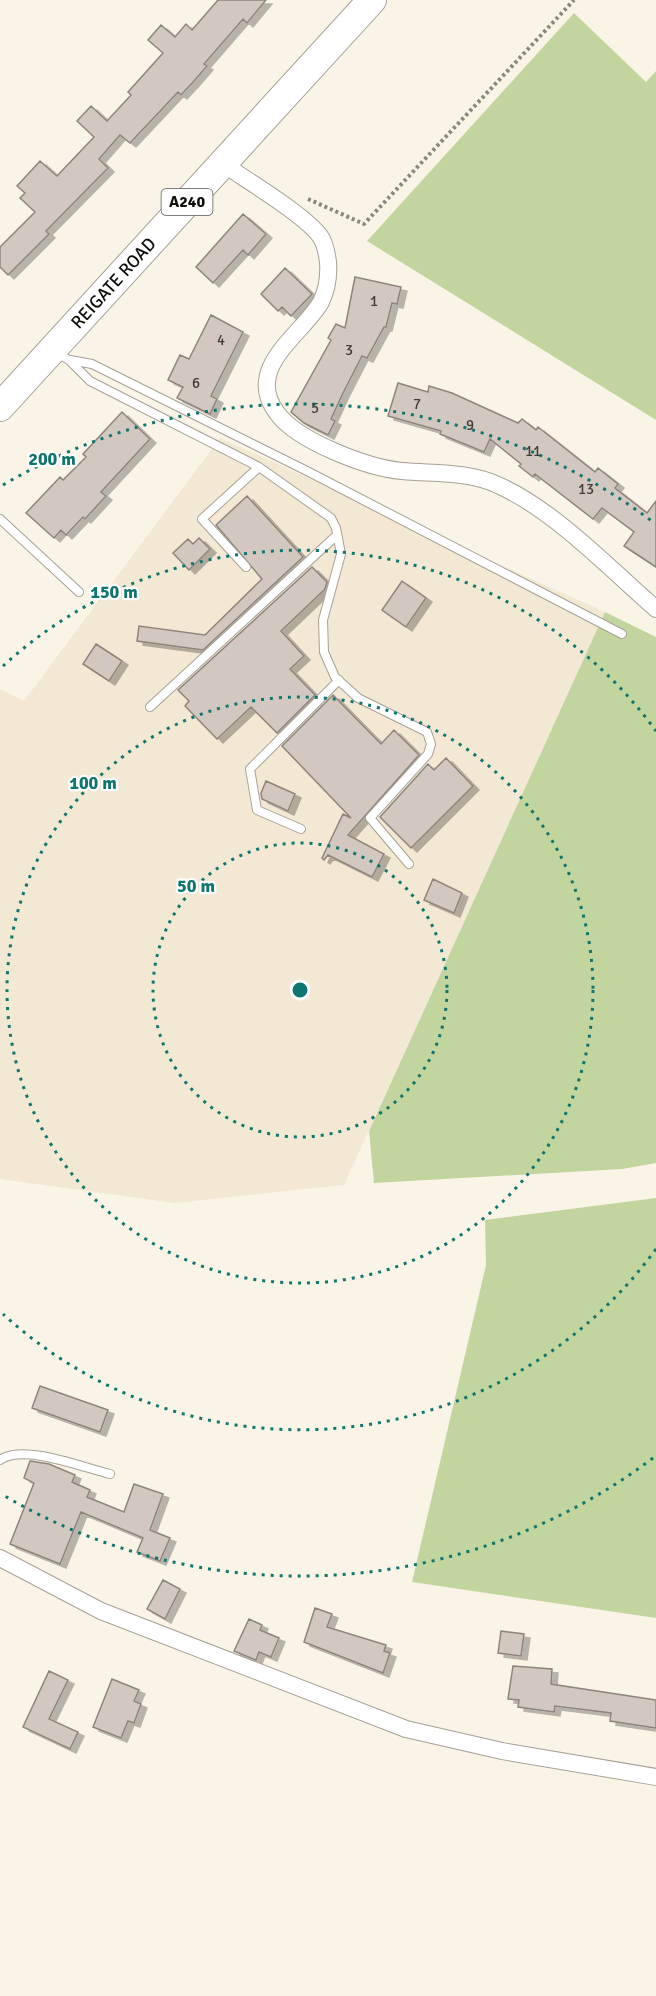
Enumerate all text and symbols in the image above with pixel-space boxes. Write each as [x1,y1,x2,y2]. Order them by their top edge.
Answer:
road number: A240 [162,189,213,215]
street label: REIGATE ROAD [66,233,160,333]
house number: 1 [370,292,378,310]
house number: 4 [217,331,225,349]
house number: 3 [345,341,353,359]
house number: 6 [192,374,200,392]
house number: 7 [413,395,421,413]
house number: 5 [311,399,319,417]
house number: 9 [466,416,474,434]
house number: 11 [525,442,541,460]
text: 200 m [28,448,76,470]
house number: 13 [578,480,594,498]
text: 150 m [90,581,138,603]
text: 100 m [69,772,117,794]
text: 50 m [177,875,215,897]
centre of rings [290,980,310,1000]

